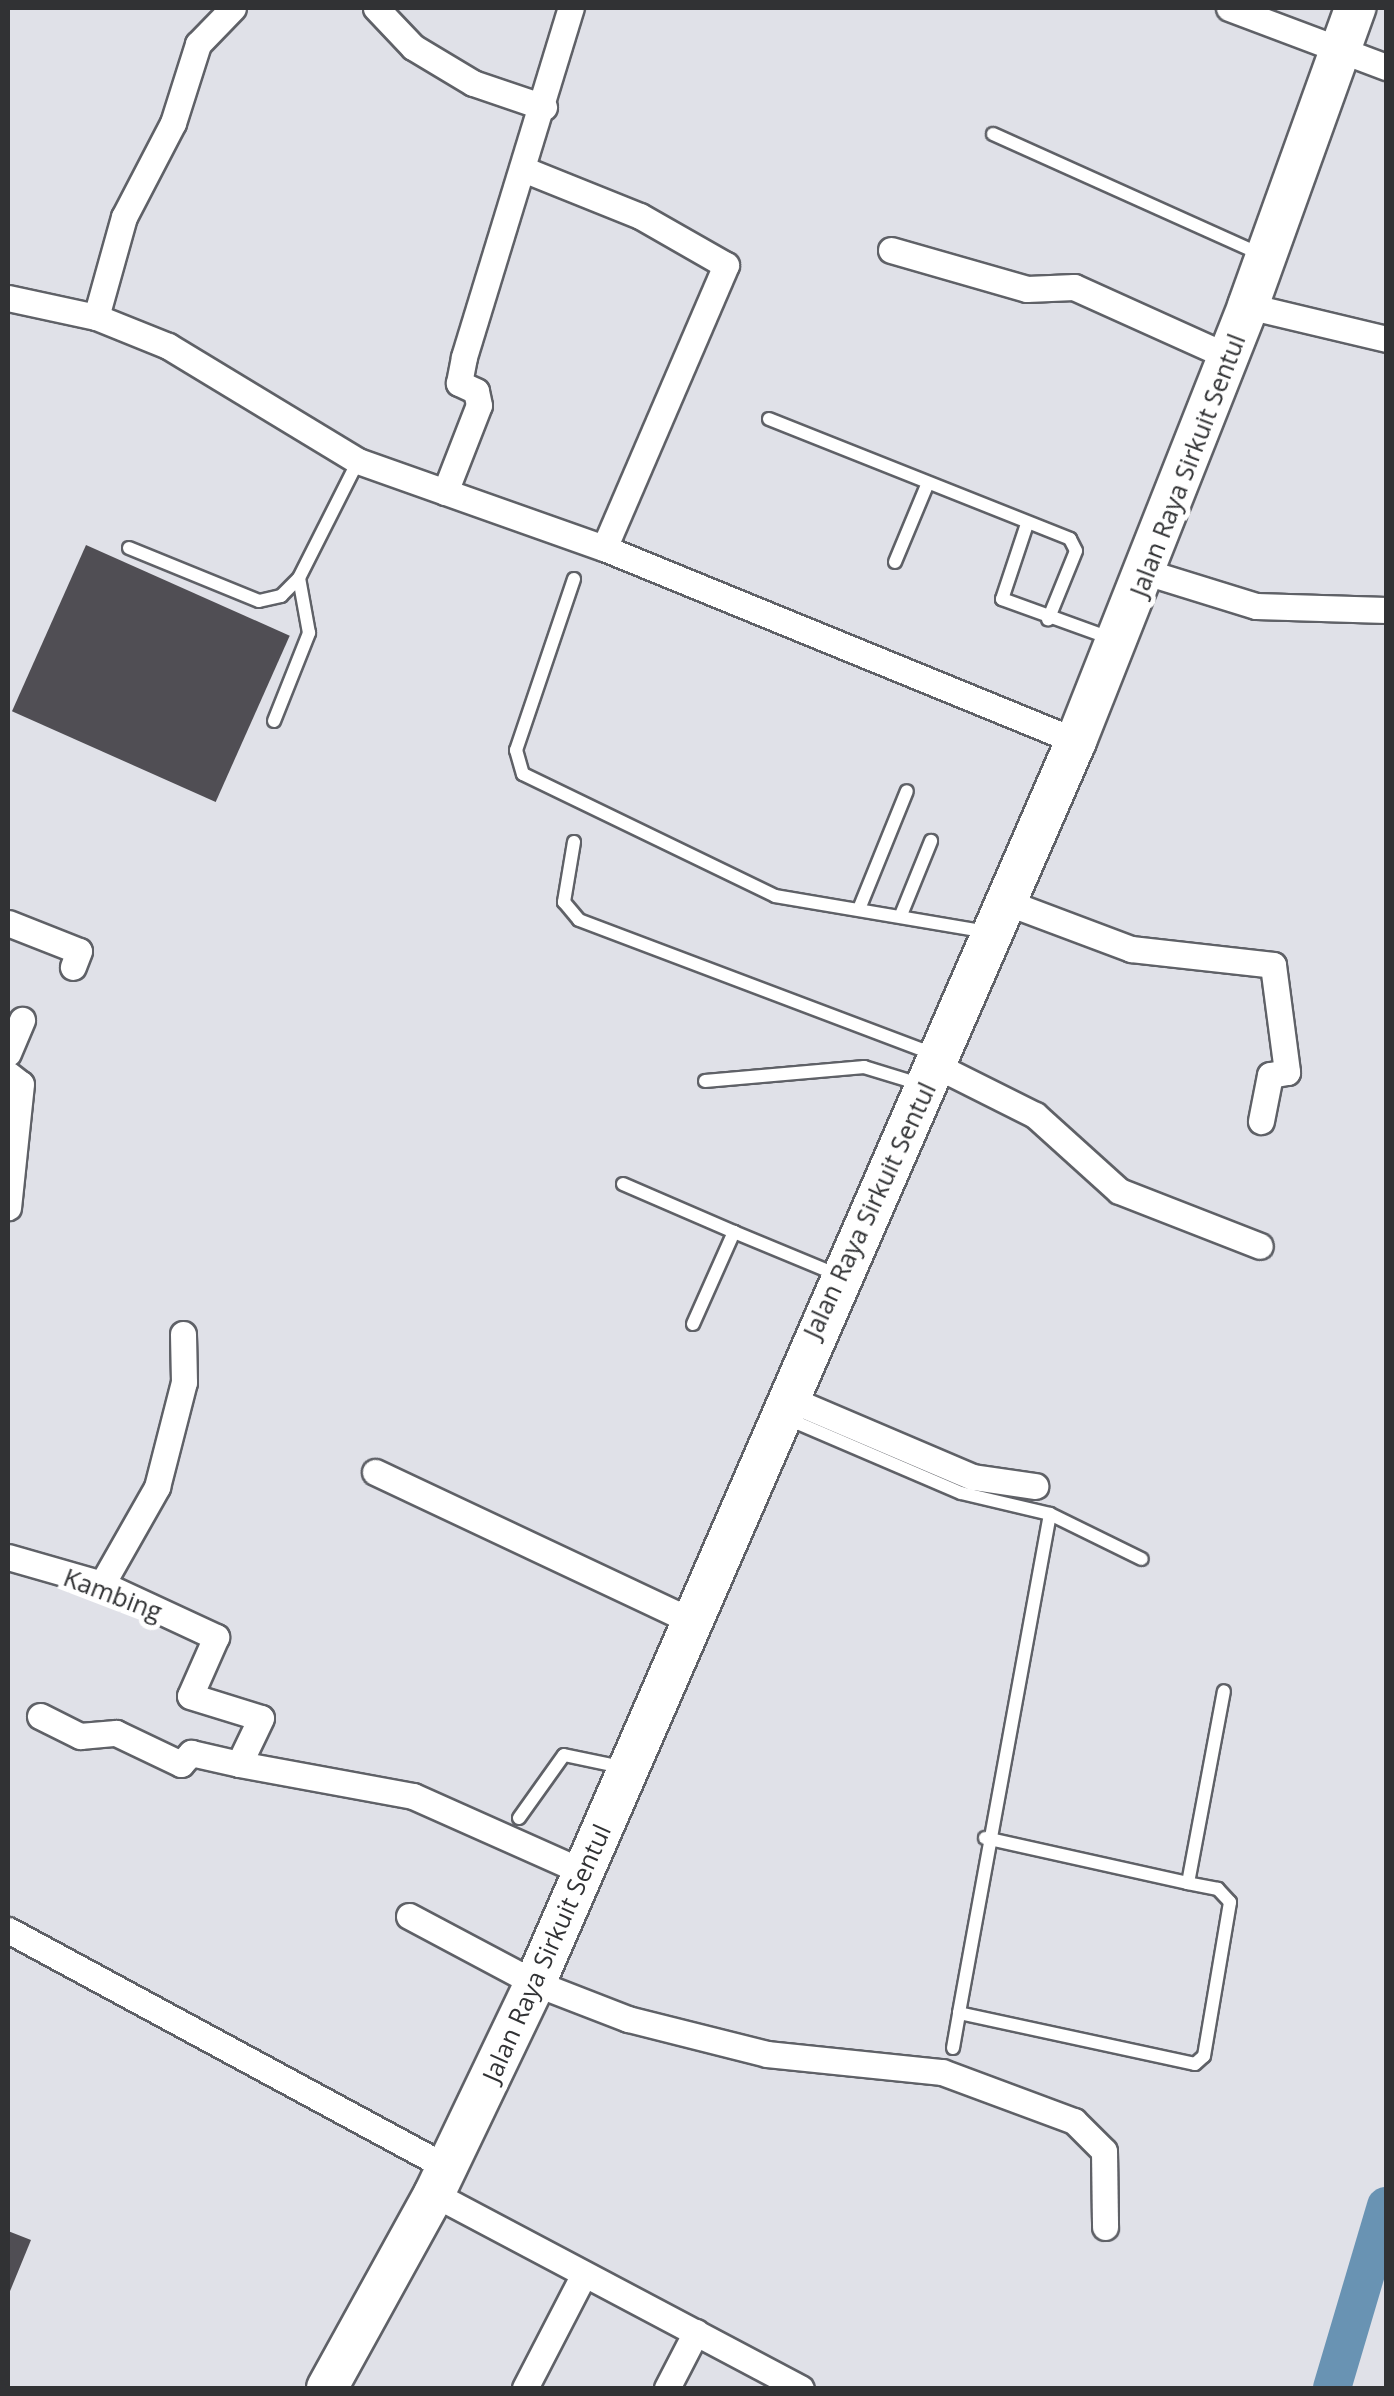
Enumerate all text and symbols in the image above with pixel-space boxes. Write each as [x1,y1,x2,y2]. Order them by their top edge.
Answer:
street label: Jalan Raya Sirkuit Sentul [1123,329,1251,601]
street label: Jalan Raya Sirkuit Sentul [796,1077,942,1343]
street label: Kambing [60,1562,166,1626]
street label: Jalan Raya Sirkuit Sentul [476,1819,616,2087]

